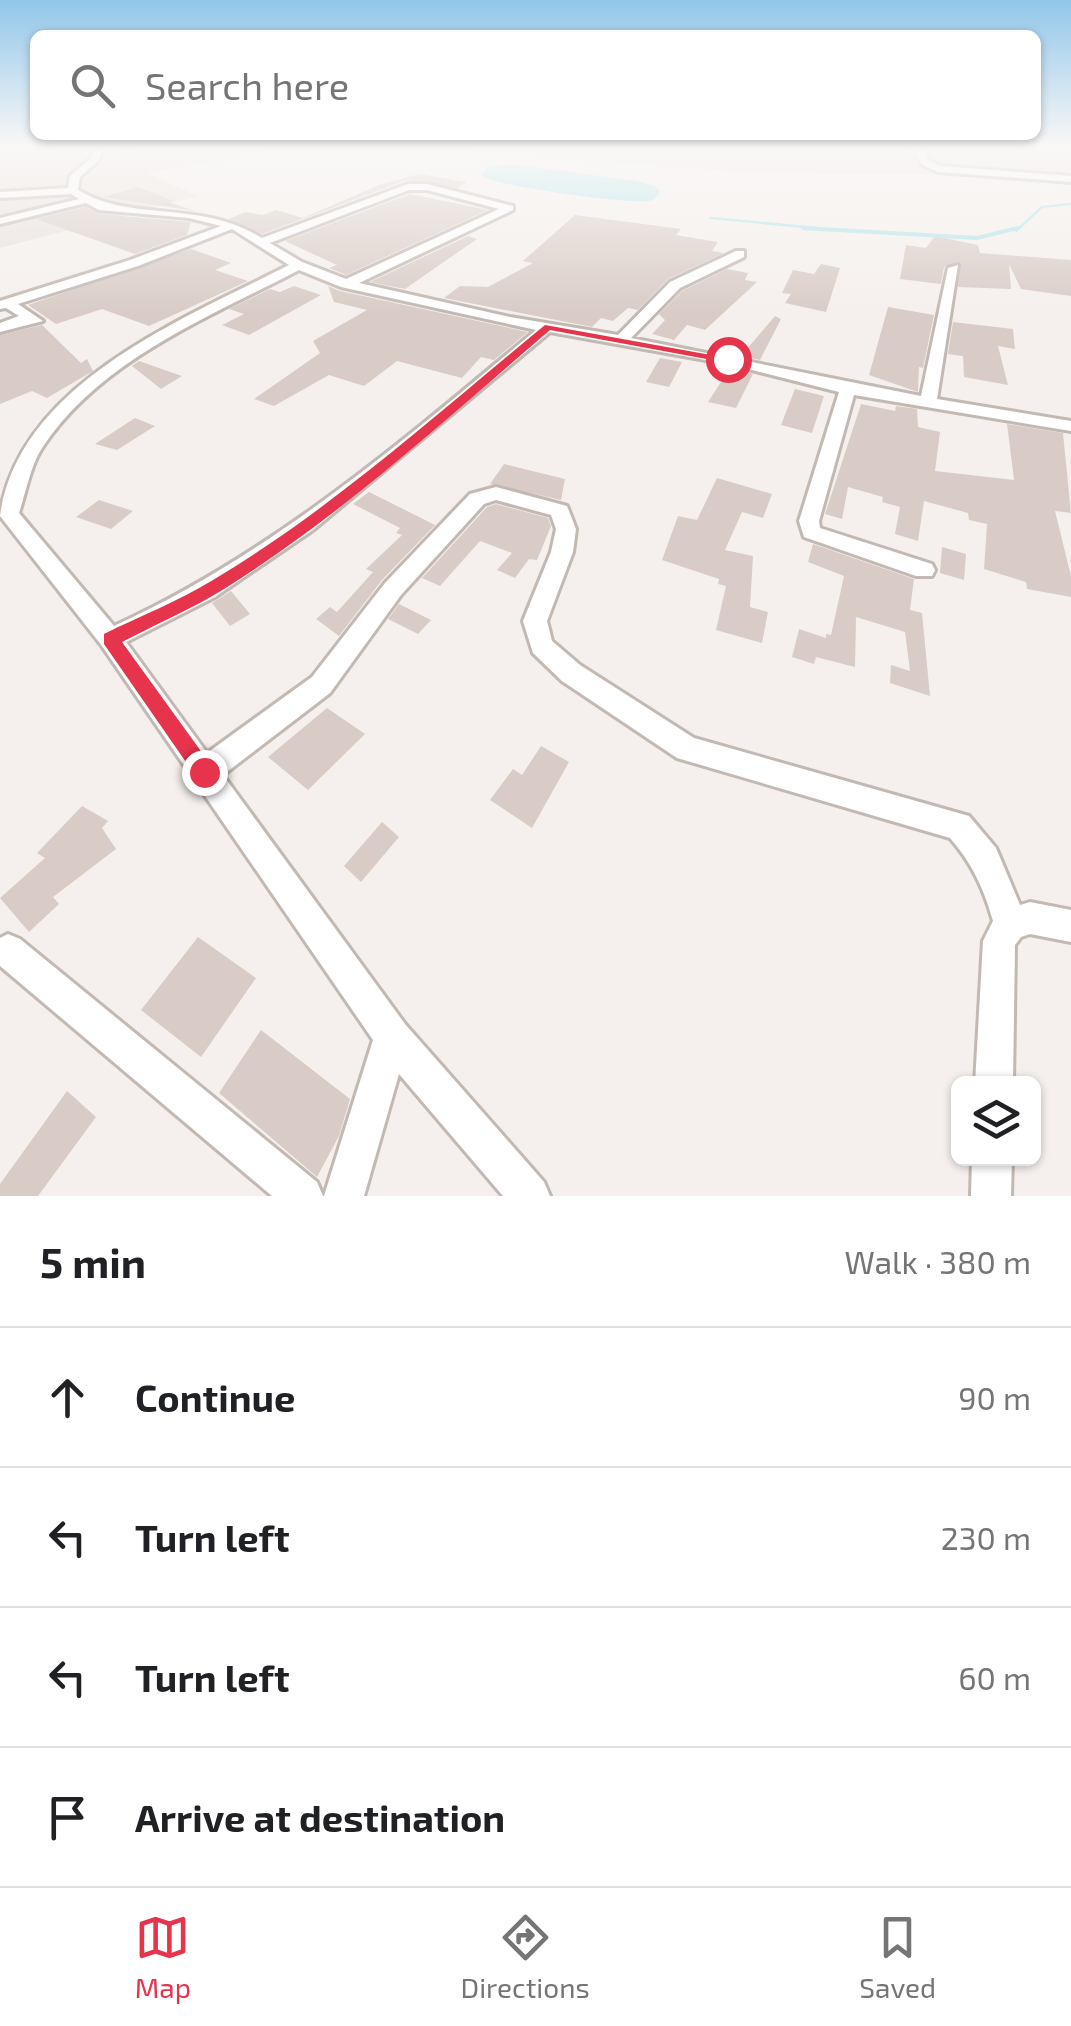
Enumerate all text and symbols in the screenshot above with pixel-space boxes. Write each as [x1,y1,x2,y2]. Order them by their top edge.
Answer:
search box [30,30,1041,140]
icon: search [65,58,120,113]
text: Search here [145,62,349,108]
route start [706,337,752,383]
route end [182,750,228,796]
map controls [951,1076,1041,1166]
button: layers [951,1076,1041,1166]
text: 5 min [40,1236,146,1286]
text: Walk · 380 m [845,1242,1031,1280]
icon: ahead [40,1370,95,1425]
text: Continue [135,1374,295,1420]
text: 90 m [958,1378,1031,1416]
icon: left [40,1510,95,1565]
text: Turn left [135,1514,290,1560]
text: 230 m [941,1518,1031,1556]
icon: left [40,1650,95,1705]
text: Turn left [135,1654,290,1700]
text: 60 m [958,1658,1031,1696]
icon: arrive [40,1790,95,1845]
text: Arrive at destination [135,1794,505,1840]
tab: Map [135,1910,191,2004]
tab: Directions [461,1910,590,2004]
tab: Saved [859,1910,936,2004]

